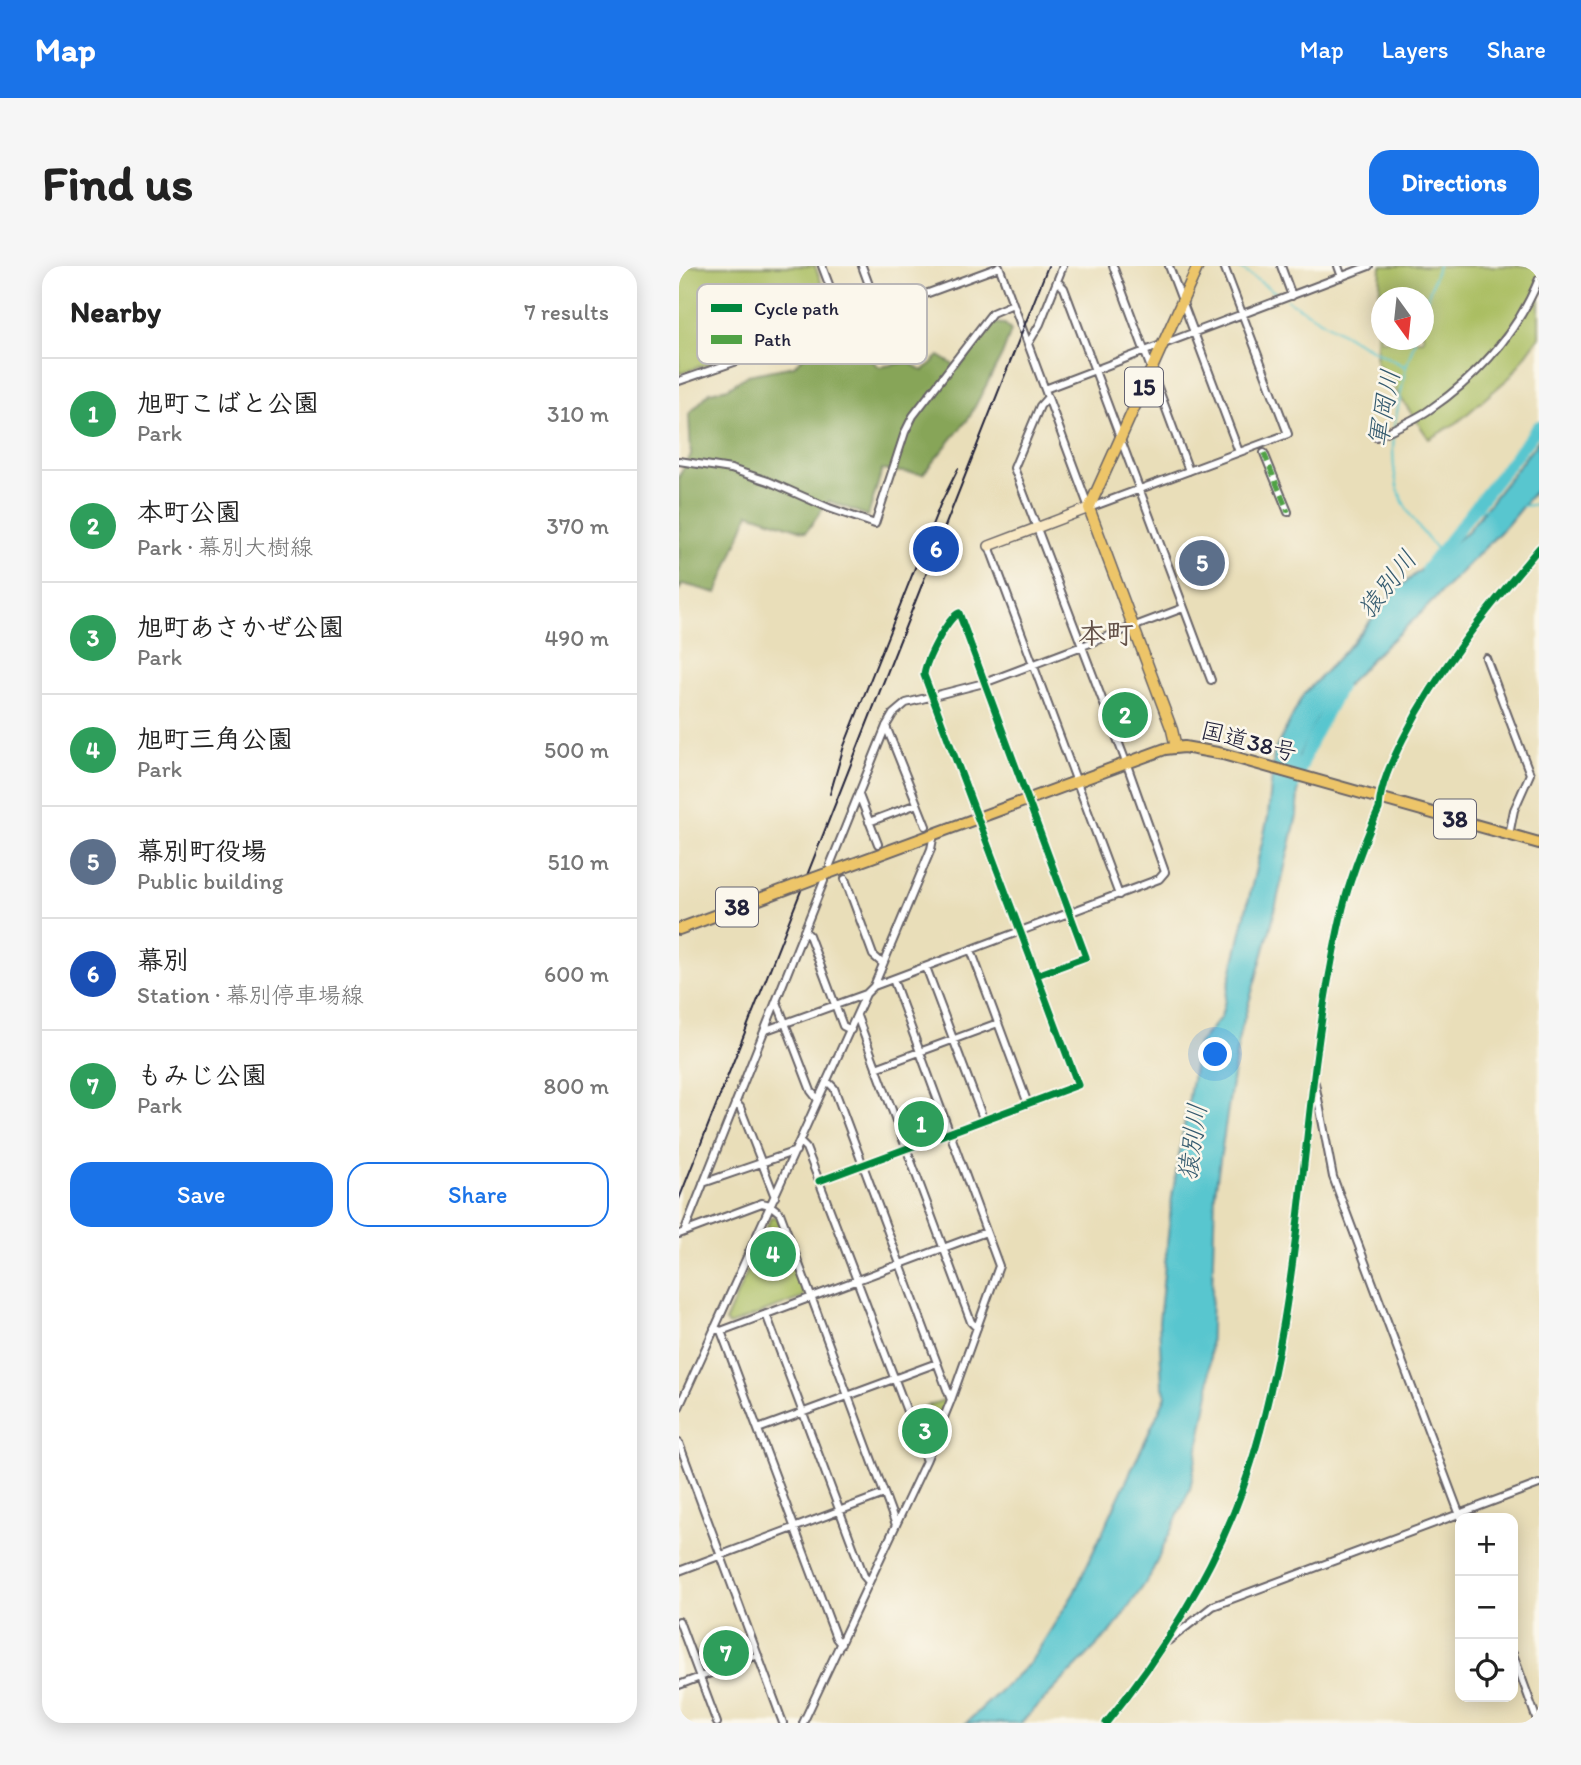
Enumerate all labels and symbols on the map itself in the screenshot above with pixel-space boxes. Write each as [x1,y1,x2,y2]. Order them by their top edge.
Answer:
legend [697,284,927,364]
north arrow [1371,287,1434,350]
text: Cycle path [754,297,839,320]
text: Path [754,328,791,351]
water label: 軍岡川 [1361,367,1407,449]
road number: 15 [1125,368,1163,406]
pin: 6 [913,523,959,575]
pin: 5 [1179,537,1225,589]
water label: 猿別川 [1350,543,1424,625]
district label: 本町 [1078,616,1134,650]
pin: 2 [1102,689,1148,741]
street label: 国道38号 [1198,715,1300,767]
road number: 38 [1434,800,1476,838]
road number: 38 [716,888,758,926]
your location [1198,1037,1232,1071]
pin: 1 [898,1098,944,1150]
water label: 猿別川 [1171,1101,1213,1183]
pin: 4 [750,1228,796,1280]
pin: 3 [902,1405,948,1457]
pin: 7 [703,1627,749,1679]

